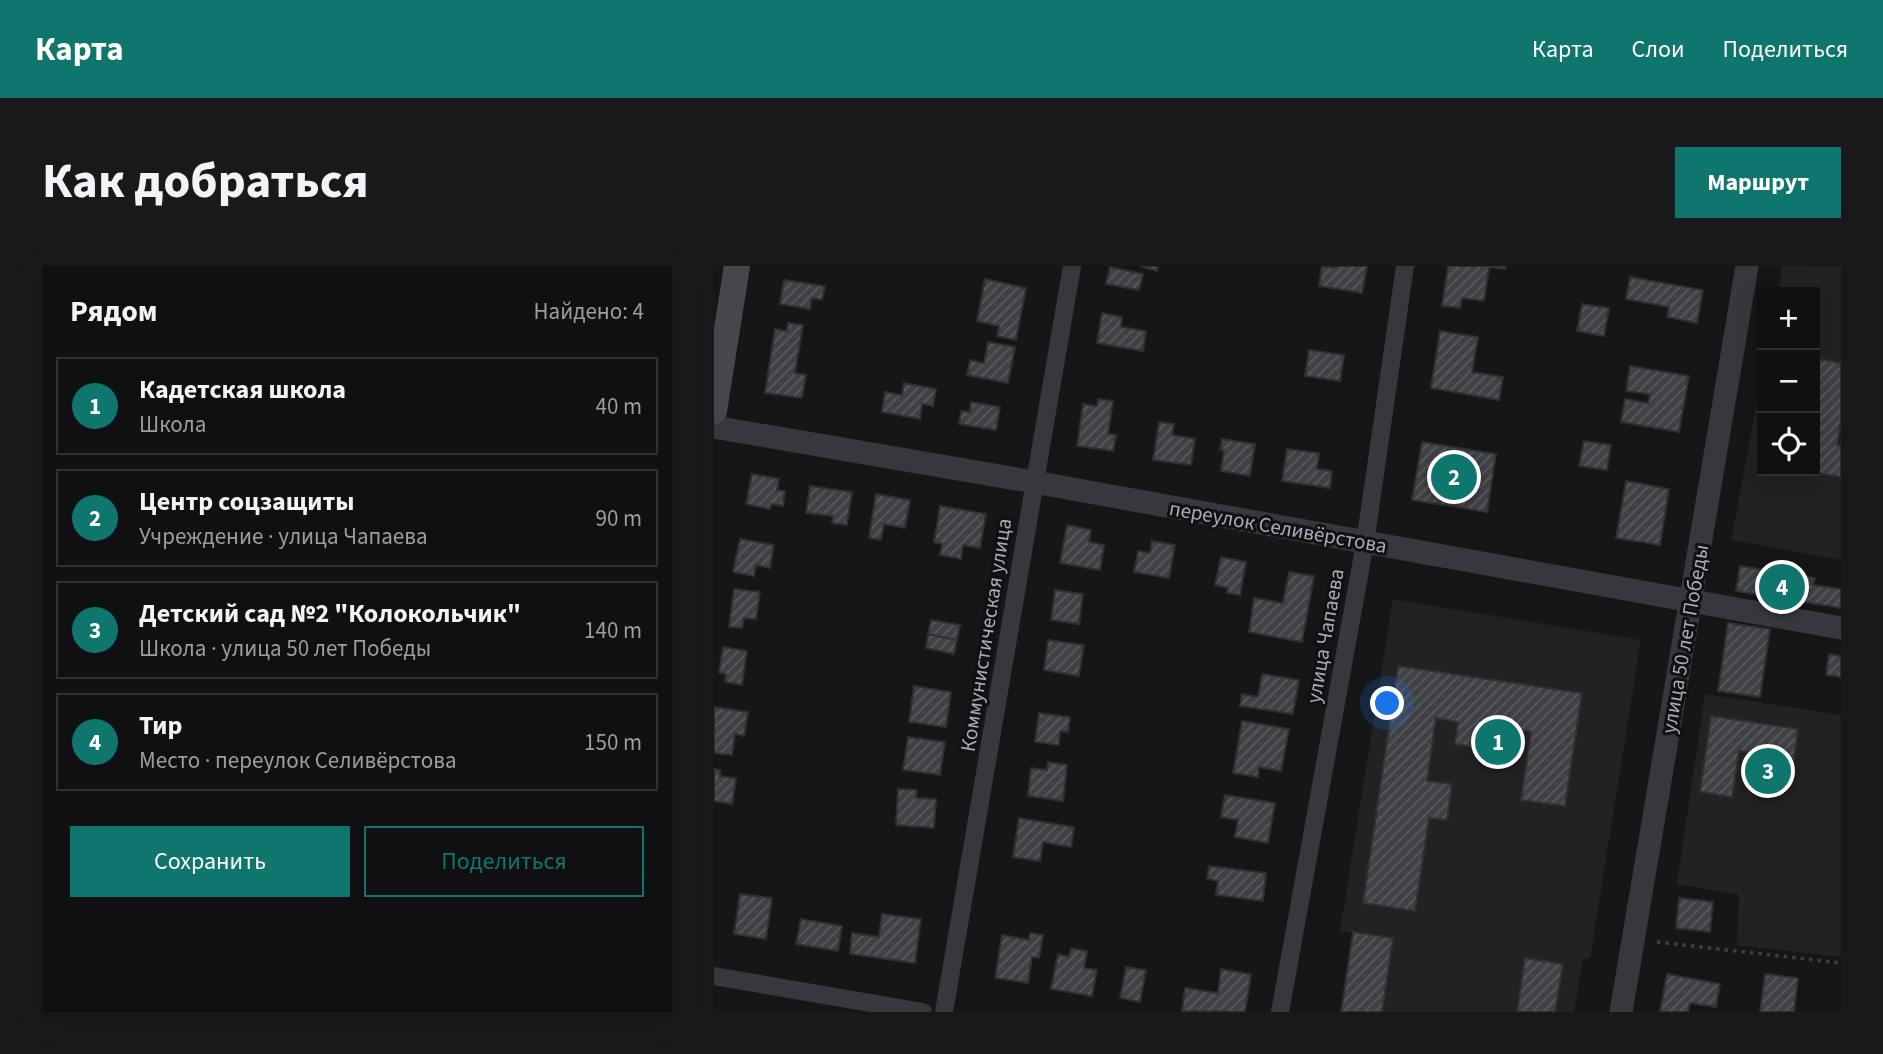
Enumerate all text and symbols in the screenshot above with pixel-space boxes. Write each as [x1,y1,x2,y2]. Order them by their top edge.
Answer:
text: Карта [35,26,124,73]
text: Карта [1532,32,1594,67]
text: Слои [1632,32,1685,67]
text: Поделиться [1723,32,1848,67]
text: Как добраться [42,147,369,217]
button: Маршрут [1675,147,1841,218]
map controls [1757,287,1820,476]
button: + [1757,287,1820,350]
text: Рядом [70,290,158,333]
text: Найдено: 4 [534,295,644,328]
button: − [1757,350,1820,413]
text: Кадетская школа [139,371,346,408]
text: 1 [89,390,101,423]
text: 40 m [595,390,642,423]
text: Школа [139,408,206,441]
button: locate [1757,413,1820,476]
pin: 2 [1431,451,1477,503]
text: Центр соцзащиты [139,483,355,520]
street label: переулок Селивёрстова [1167,493,1389,561]
text: 2 [89,502,101,535]
text: 90 m [595,502,642,535]
street label: Коммунистическая улица [953,516,1019,754]
text: Учреждение · улица Чапаева [139,520,428,553]
street label: улица 50 лет Победы [1654,542,1716,736]
pin: 4 [1759,561,1805,613]
street label: улица Чапаева [1298,566,1352,706]
text: Детский сад №2 "Колокольчик" [139,595,521,632]
text: 3 [89,614,101,647]
text: 140 m [584,614,642,647]
text: Школа · улица 50 лет Победы [139,632,431,665]
your location [1370,686,1404,720]
text: Тир [139,707,182,744]
pin: 1 [1475,716,1521,768]
text: 4 [89,726,101,759]
text: 150 m [584,726,642,759]
text: Место · переулок Селивёрстова [139,744,457,777]
pin: 3 [1745,745,1791,797]
button: Сохранить [70,826,350,897]
button: Поделиться [364,826,644,897]

